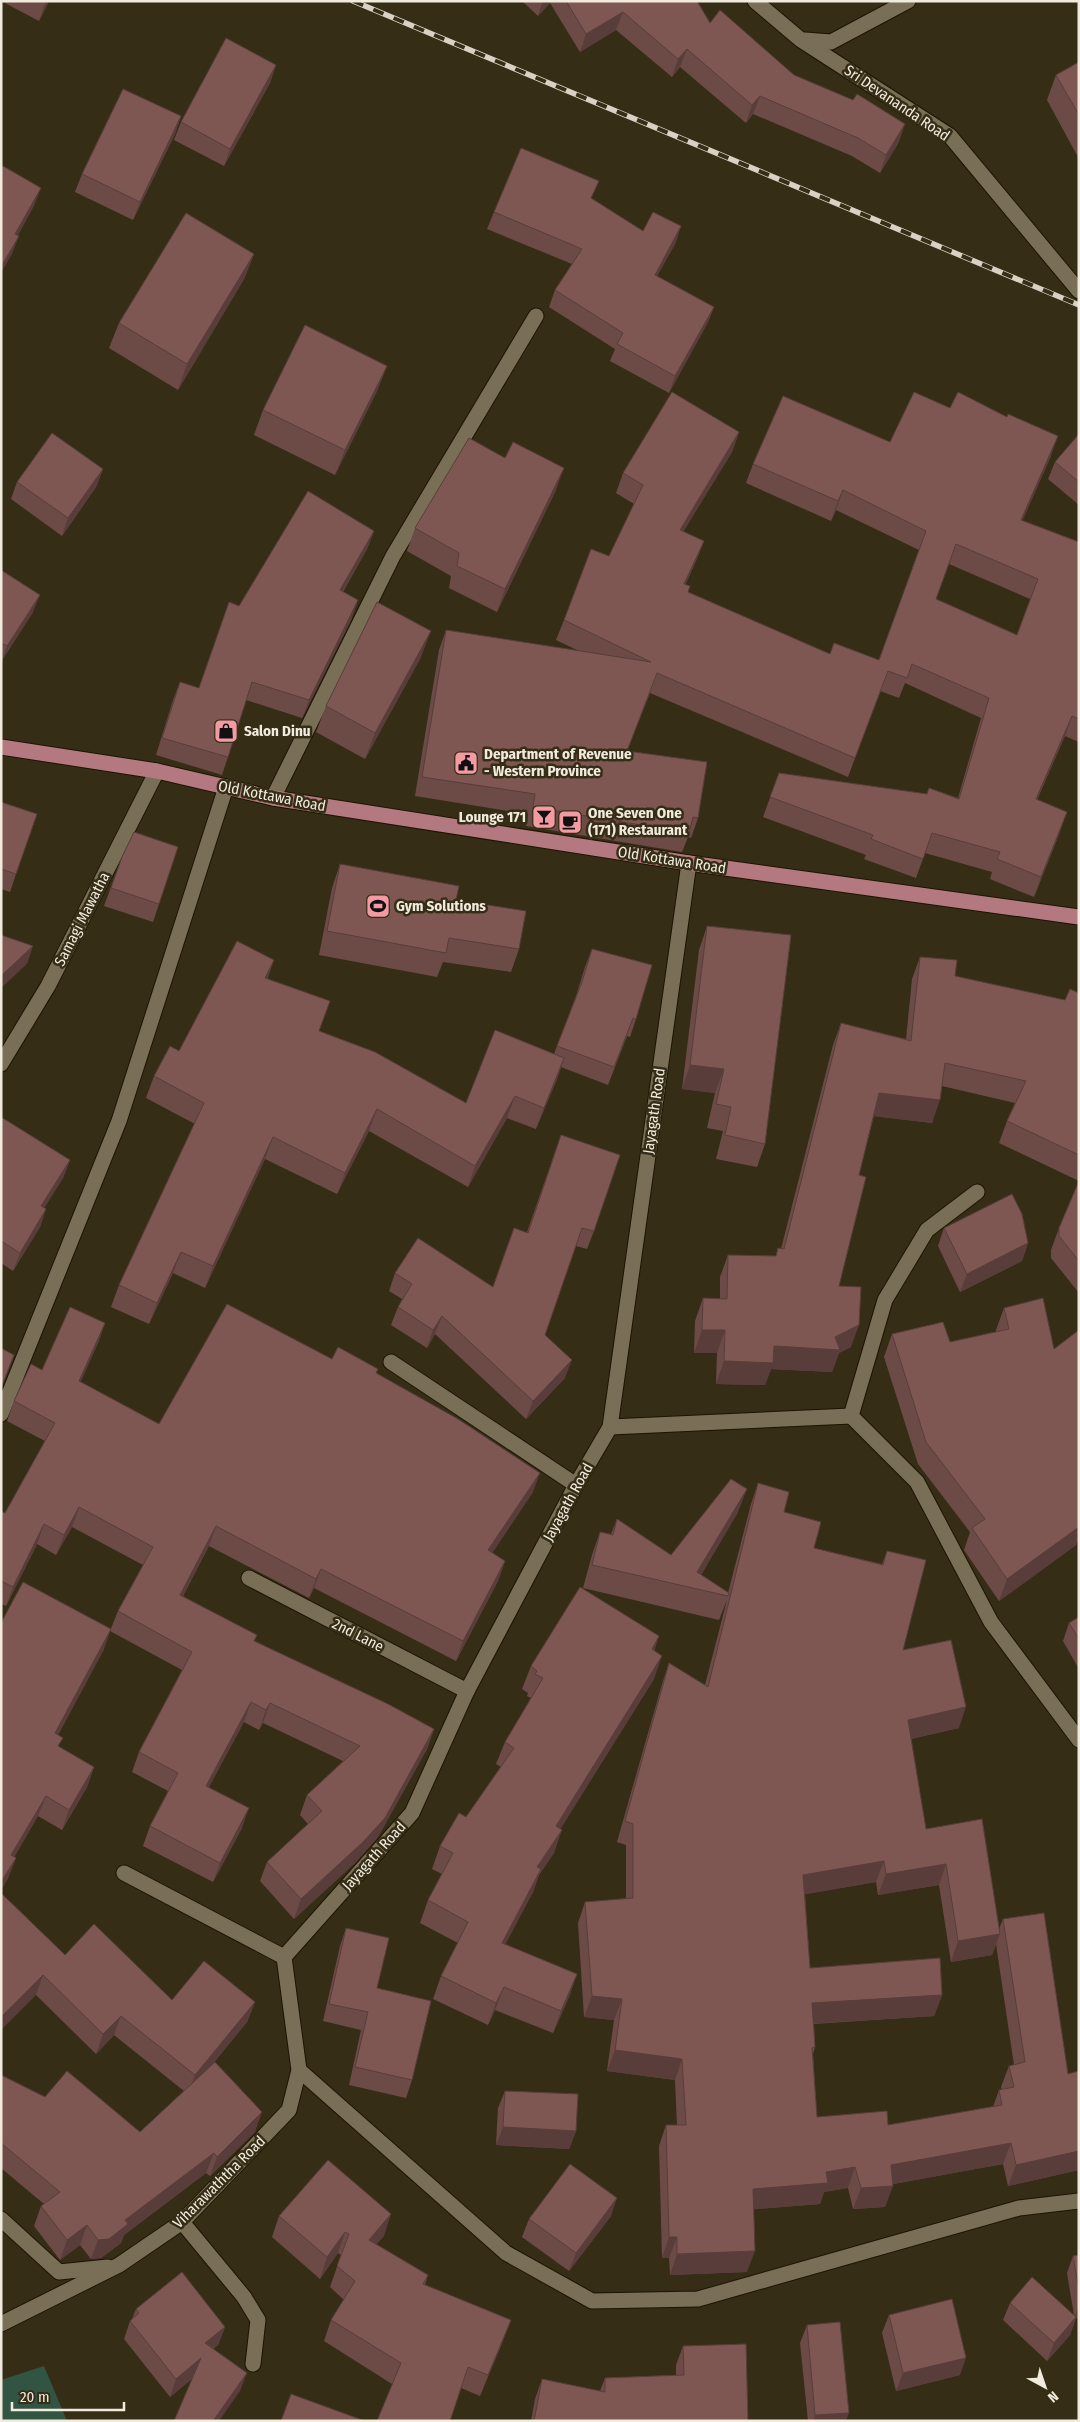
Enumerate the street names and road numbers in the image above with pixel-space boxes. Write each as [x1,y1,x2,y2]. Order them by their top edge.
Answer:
street label: Sri Devananda Road [841,61,953,145]
street label: Old Kottawa Road [217,777,327,815]
street label: Old Kottawa Road [617,843,727,877]
street label: Samagi Mawatha [51,869,113,969]
street label: Jayagath Road [639,1067,669,1155]
street label: Jayagath Road [539,1460,597,1544]
street label: 2nd Lane [329,1614,387,1656]
street label: Jayagath Road [338,1818,410,1894]
street label: Viharawaththa Road [169,2132,269,2232]

